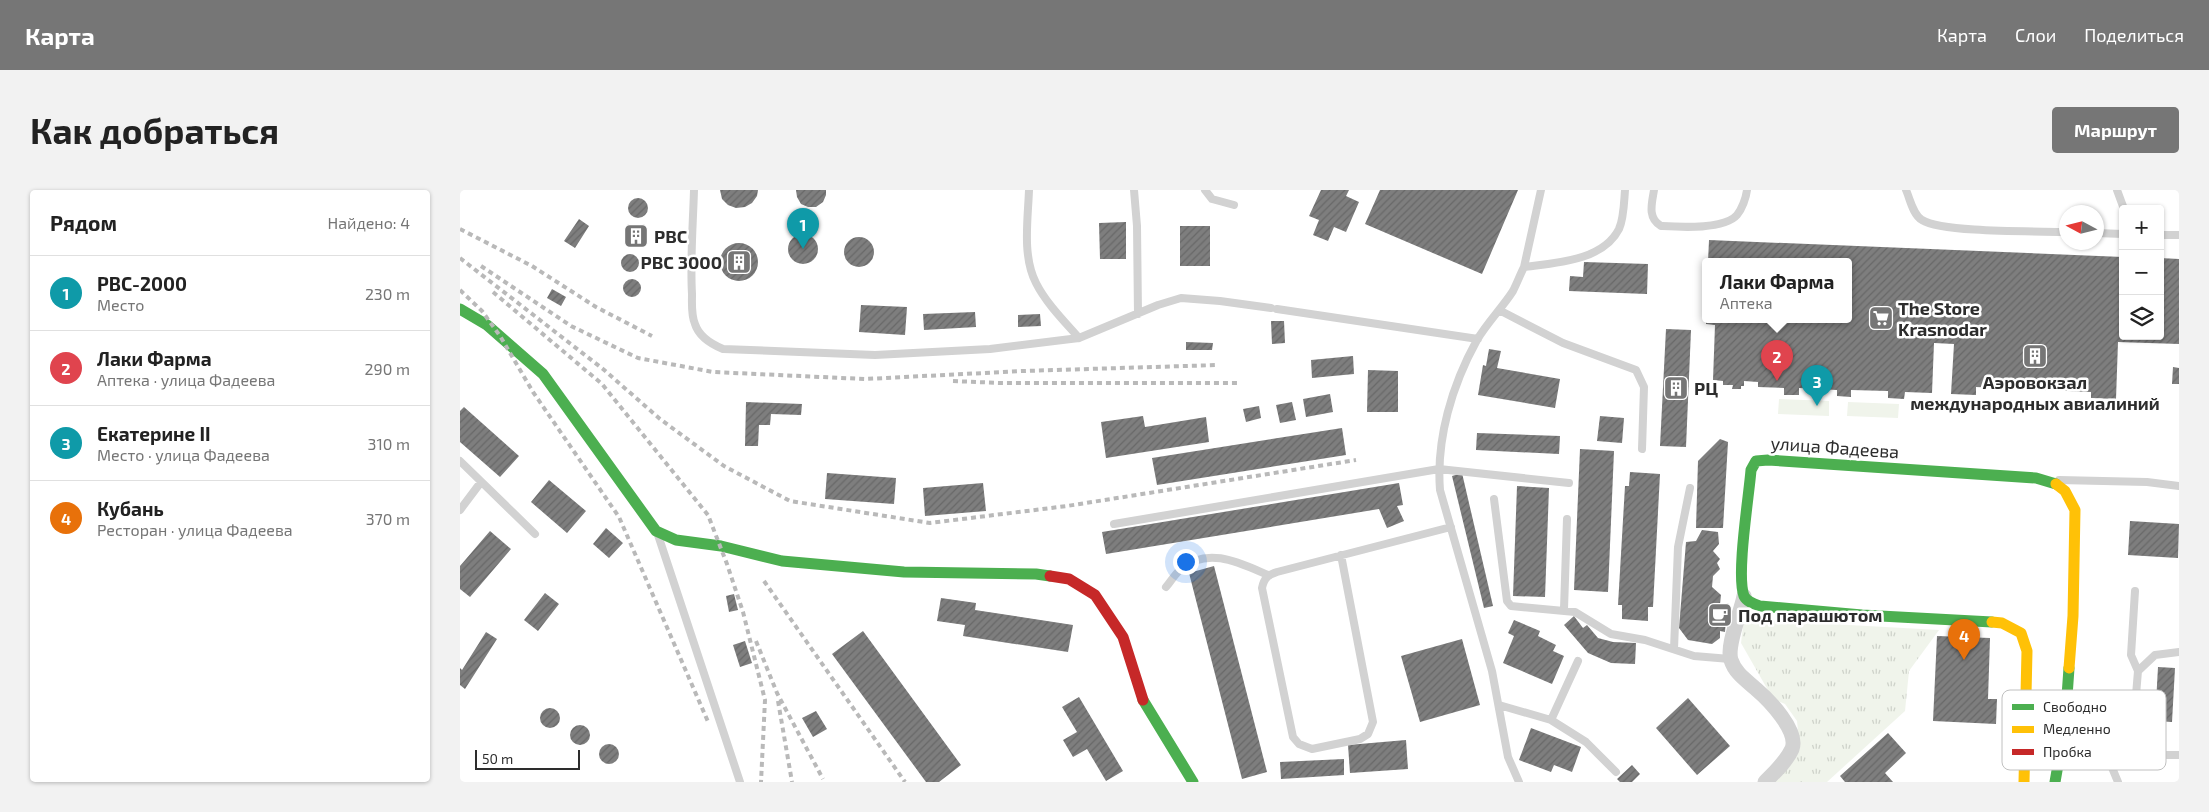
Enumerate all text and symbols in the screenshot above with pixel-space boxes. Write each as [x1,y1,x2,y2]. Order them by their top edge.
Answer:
text: Карта [25,21,95,50]
text: Карта [1937,24,1987,46]
text: Слои [2015,24,2056,46]
text: Поделиться [2084,24,2184,46]
button: Маршрут [2052,107,2179,153]
text: Как добраться [30,109,279,151]
north arrow [2059,205,2104,250]
map controls [2119,205,2164,340]
button: + [2119,205,2164,250]
pin: 1 [787,208,819,249]
text: Рядом [50,210,117,235]
text: Найдено: 4 [327,213,410,232]
building icon: РВС [623,223,649,249]
place label: РВС [654,225,688,247]
building icon: РВС 3000 [726,249,752,275]
button: − [2119,250,2164,295]
place label: РВС 3000 [641,251,722,273]
popup [1702,258,1852,323]
text: Лаки Фарма [1720,270,1834,293]
text: РВС-2000 [97,272,187,295]
text: 1 [63,284,69,303]
text: 230 m [365,284,410,303]
text: Аптека [1720,293,1773,312]
text: Место [97,295,144,314]
button: layers [2119,295,2164,340]
place label: The Store Krasnodar [1898,297,1987,340]
supermarket icon: The Store Krasnodar [1868,305,1894,331]
pin: 2 [1761,340,1793,381]
building icon: Аэровокзал международных авиалиний [2022,343,2048,369]
text: Лаки Фарма [97,347,212,370]
text: 2 [61,359,71,378]
text: 290 m [365,359,410,378]
pin: 3 [1801,365,1833,406]
text: Аптека · улица Фадеева [97,370,275,389]
place label: Аэровокзал международных авиалиний [1910,371,2160,414]
building icon: РЦ [1663,375,1689,401]
place label: РЦ [1694,377,1718,399]
text: Екатерине II [97,422,211,445]
street label: улица Фадеева [1770,432,1900,462]
text: 3 [61,434,71,453]
text: 310 m [368,434,410,453]
text: Место · улица Фадеева [97,445,270,464]
text: Кубань [97,497,164,520]
text: 4 [61,509,71,528]
text: 370 m [366,509,410,528]
text: Ресторан · улица Фадеева [97,520,293,539]
your location [1173,549,1199,575]
cafe icon: Под парашютом [1707,602,1733,628]
place label: Под парашютом [1738,604,1882,626]
pin: 4 [1948,619,1980,660]
legend [2002,690,2166,770]
text: Свободно [2043,698,2107,715]
text: Медленно [2043,720,2111,737]
text: Пробка [2043,743,2092,760]
scale bar [475,747,580,770]
text: 50 m [482,750,513,767]

